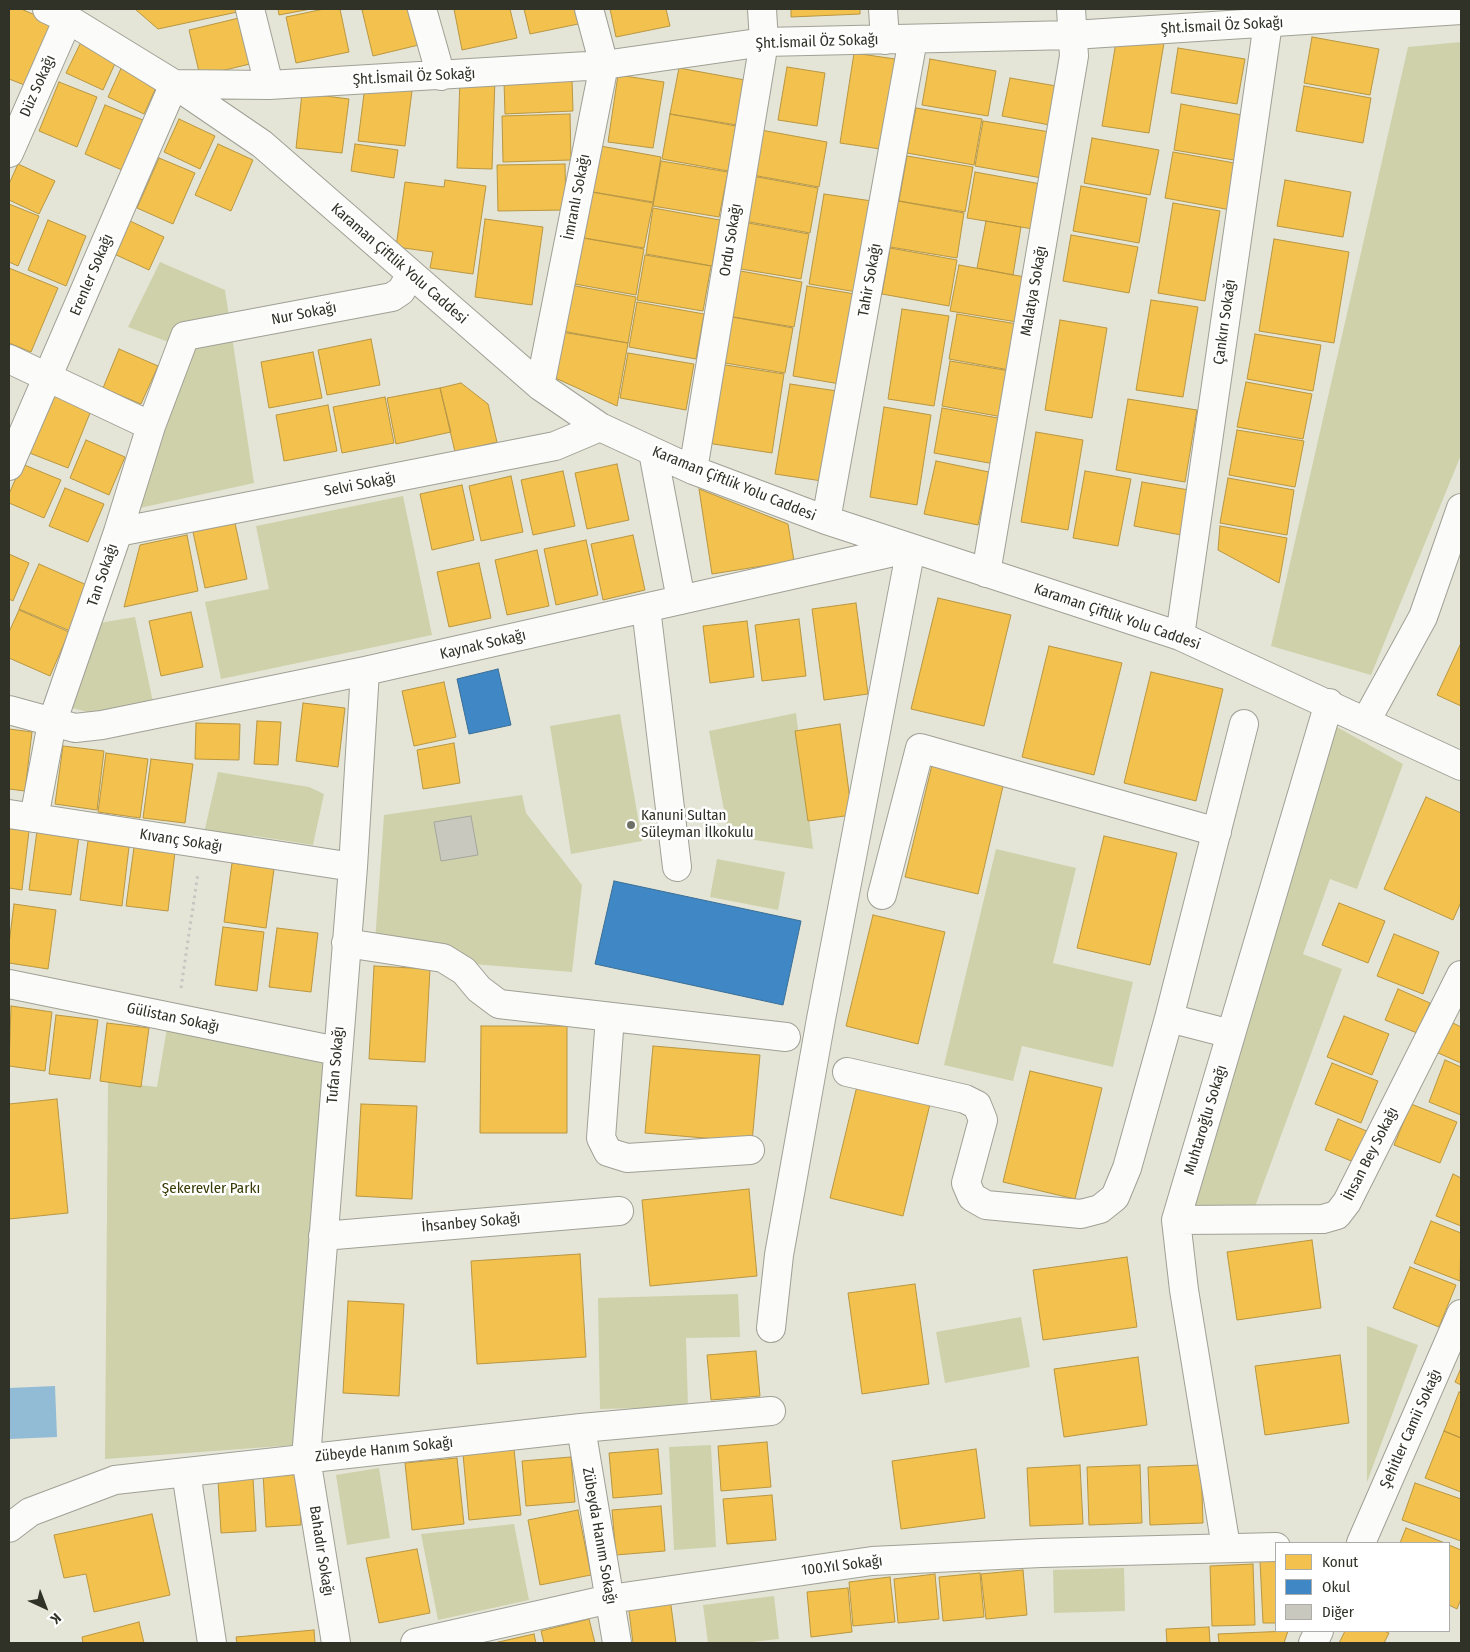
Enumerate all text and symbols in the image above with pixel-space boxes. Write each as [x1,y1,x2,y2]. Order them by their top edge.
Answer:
street label: Şht.İsmail Öz Sokağı [1160,14,1284,38]
street label: Şht.İsmail Öz Sokağı [755,31,879,53]
street label: Düz Sokağı [16,52,60,120]
street label: Şht.İsmail Öz Sokağı [352,65,476,89]
street label: İmranlı Sokağı [560,153,594,241]
street label: Karaman Çiftlik Yolu Caddesi [327,200,471,328]
street label: Ordu Sokağı [716,202,746,278]
street label: Erenler Sokağı [67,231,117,319]
street label: Tahir Sokağı [855,242,885,318]
street label: Malatya Sokağı [1017,244,1051,338]
street label: Çankırı Sokağı [1210,278,1240,366]
street label: Nur Sokağı [270,299,338,329]
street label: Karaman Çiftlik Yolu Caddesi [650,443,818,525]
street label: Selvi Sokağı [323,469,397,501]
street label: Tan Sokağı [84,541,122,609]
street label: Karaman Çiftlik Yolu Caddesi [1031,580,1203,654]
street label: Kaynak Sokağı [438,626,528,664]
place label: Kanuni Sultan Süleyman İlkokulu [641,807,754,842]
marker: Kanuni Sultan Süleyman İlkokulu [625,819,637,831]
street label: Kıvanç Sokağı [138,826,224,856]
street label: Gülistan Sokağı [125,999,221,1037]
street label: Tufan Sokağı [324,1026,348,1104]
street label: Muhtaroğlu Sokağı [1181,1063,1231,1177]
street label: İhsan Bey Sokağı [1340,1104,1402,1204]
park label: Şekerevler Parkı [162,1180,260,1198]
street label: İhsanbey Sokağı [421,1210,521,1236]
street label: Şehitler Camii Sokağı [1377,1366,1445,1492]
street label: Zübeyde Hanım Sokağı [314,1434,454,1466]
street label: Zübeyda Hanım Sokağı [578,1466,620,1606]
street label: Bahadır Sokağı [305,1504,337,1598]
legend [1275,1542,1450,1632]
street label: 100.Yıl Sokağı [800,1552,884,1580]
text: Konut [1322,1553,1358,1571]
text: Okul [1322,1578,1350,1596]
north arrow [20,1582,70,1632]
text: Diğer [1322,1603,1354,1621]
text: K [47,1609,64,1627]

